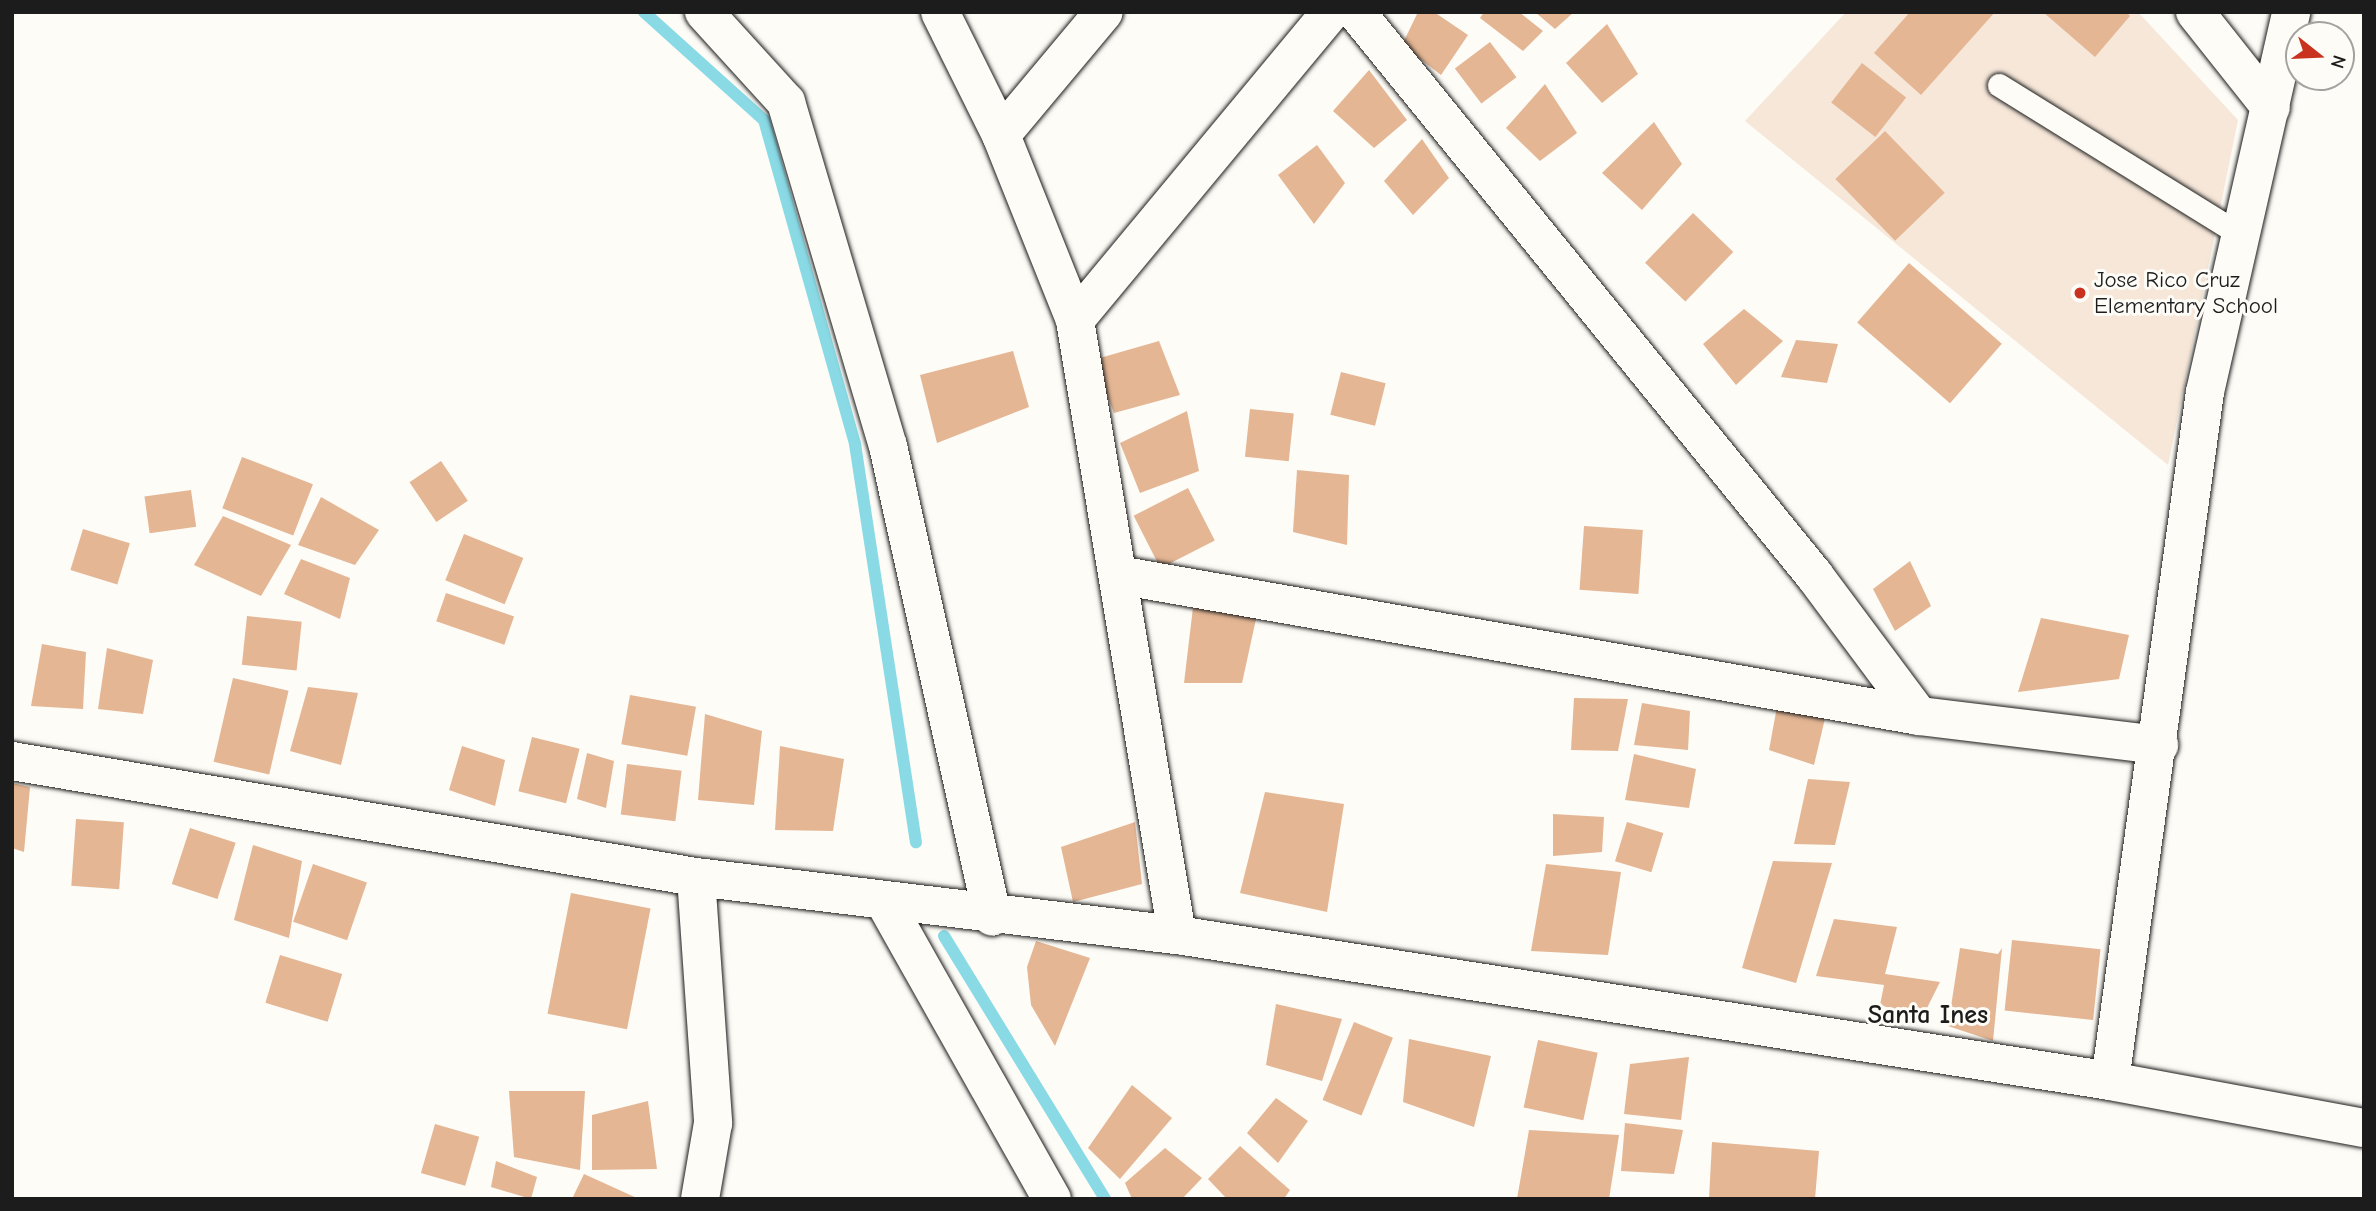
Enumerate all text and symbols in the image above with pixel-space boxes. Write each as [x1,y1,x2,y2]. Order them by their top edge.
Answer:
north arrow [2285,21,2355,91]
text: N [2326,53,2350,71]
place label: Jose Rico Cruz Elementary School [2094,266,2278,320]
marker: Jose Rico Cruz Elementary School [2072,285,2088,301]
district label: Santa Ines [1868,1000,1988,1032]

